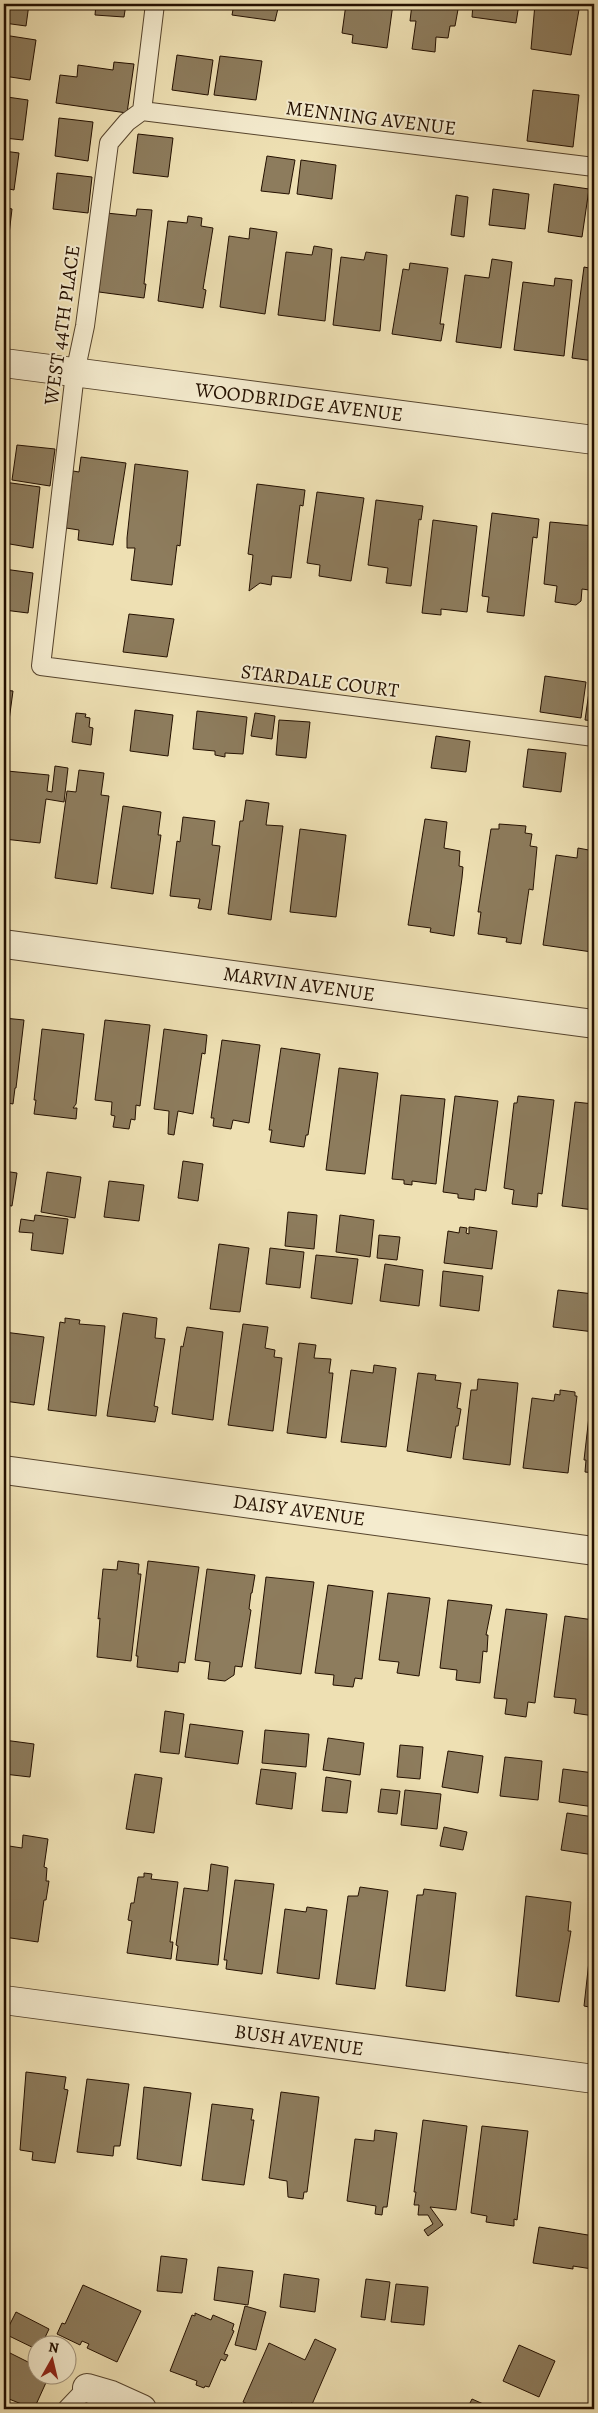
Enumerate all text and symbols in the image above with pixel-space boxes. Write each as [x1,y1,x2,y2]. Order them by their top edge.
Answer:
street label: MENNING AVENUE [284,94,458,142]
street label: WEST 44TH PLACE [37,243,87,408]
street label: WOODBRIDGE AVENUE [193,376,404,428]
street label: STARDALE COURT [240,658,401,704]
street label: MARVIN AVENUE [222,960,376,1008]
street label: DAISY AVENUE [231,1487,367,1533]
street label: BUSH AVENUE [233,2018,365,2062]
north arrow [28,2336,78,2386]
text: N [47,2338,60,2358]

